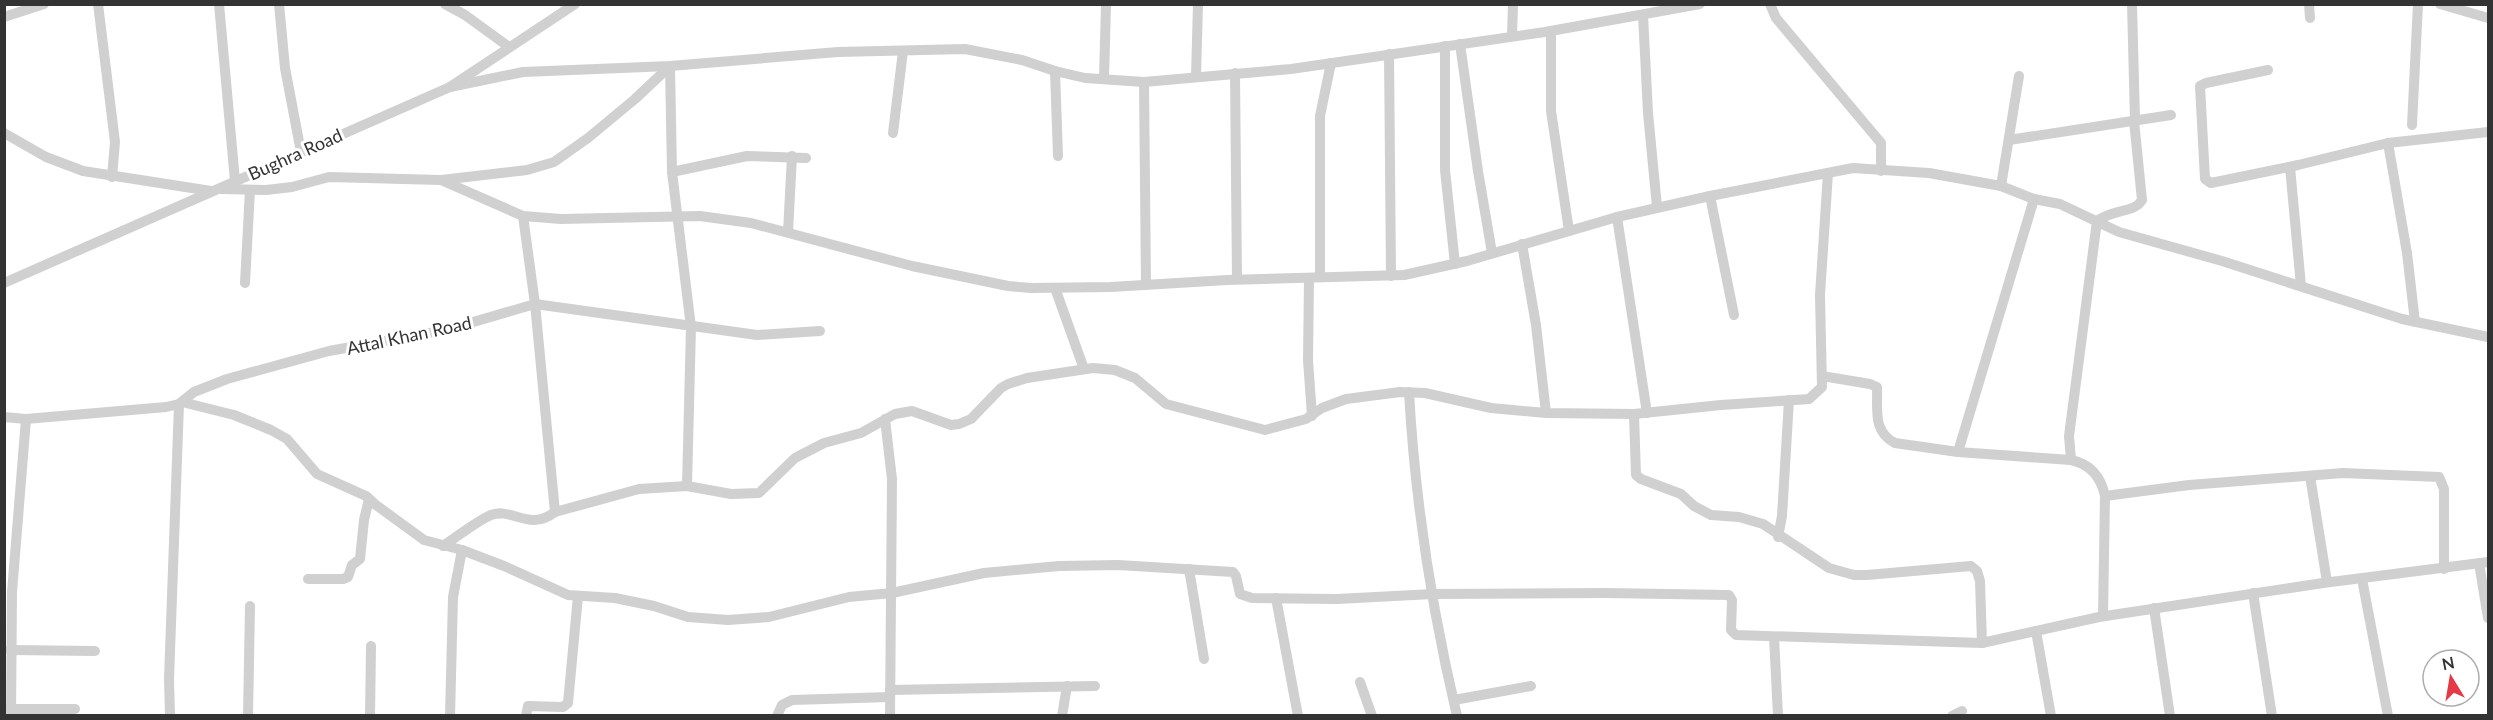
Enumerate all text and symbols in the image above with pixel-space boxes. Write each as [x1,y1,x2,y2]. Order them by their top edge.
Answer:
street label: Bughra Road [244,123,346,185]
street label: Attal Khan Road [344,311,474,359]
north arrow [2421,648,2481,708]
text: N [2440,652,2456,673]

